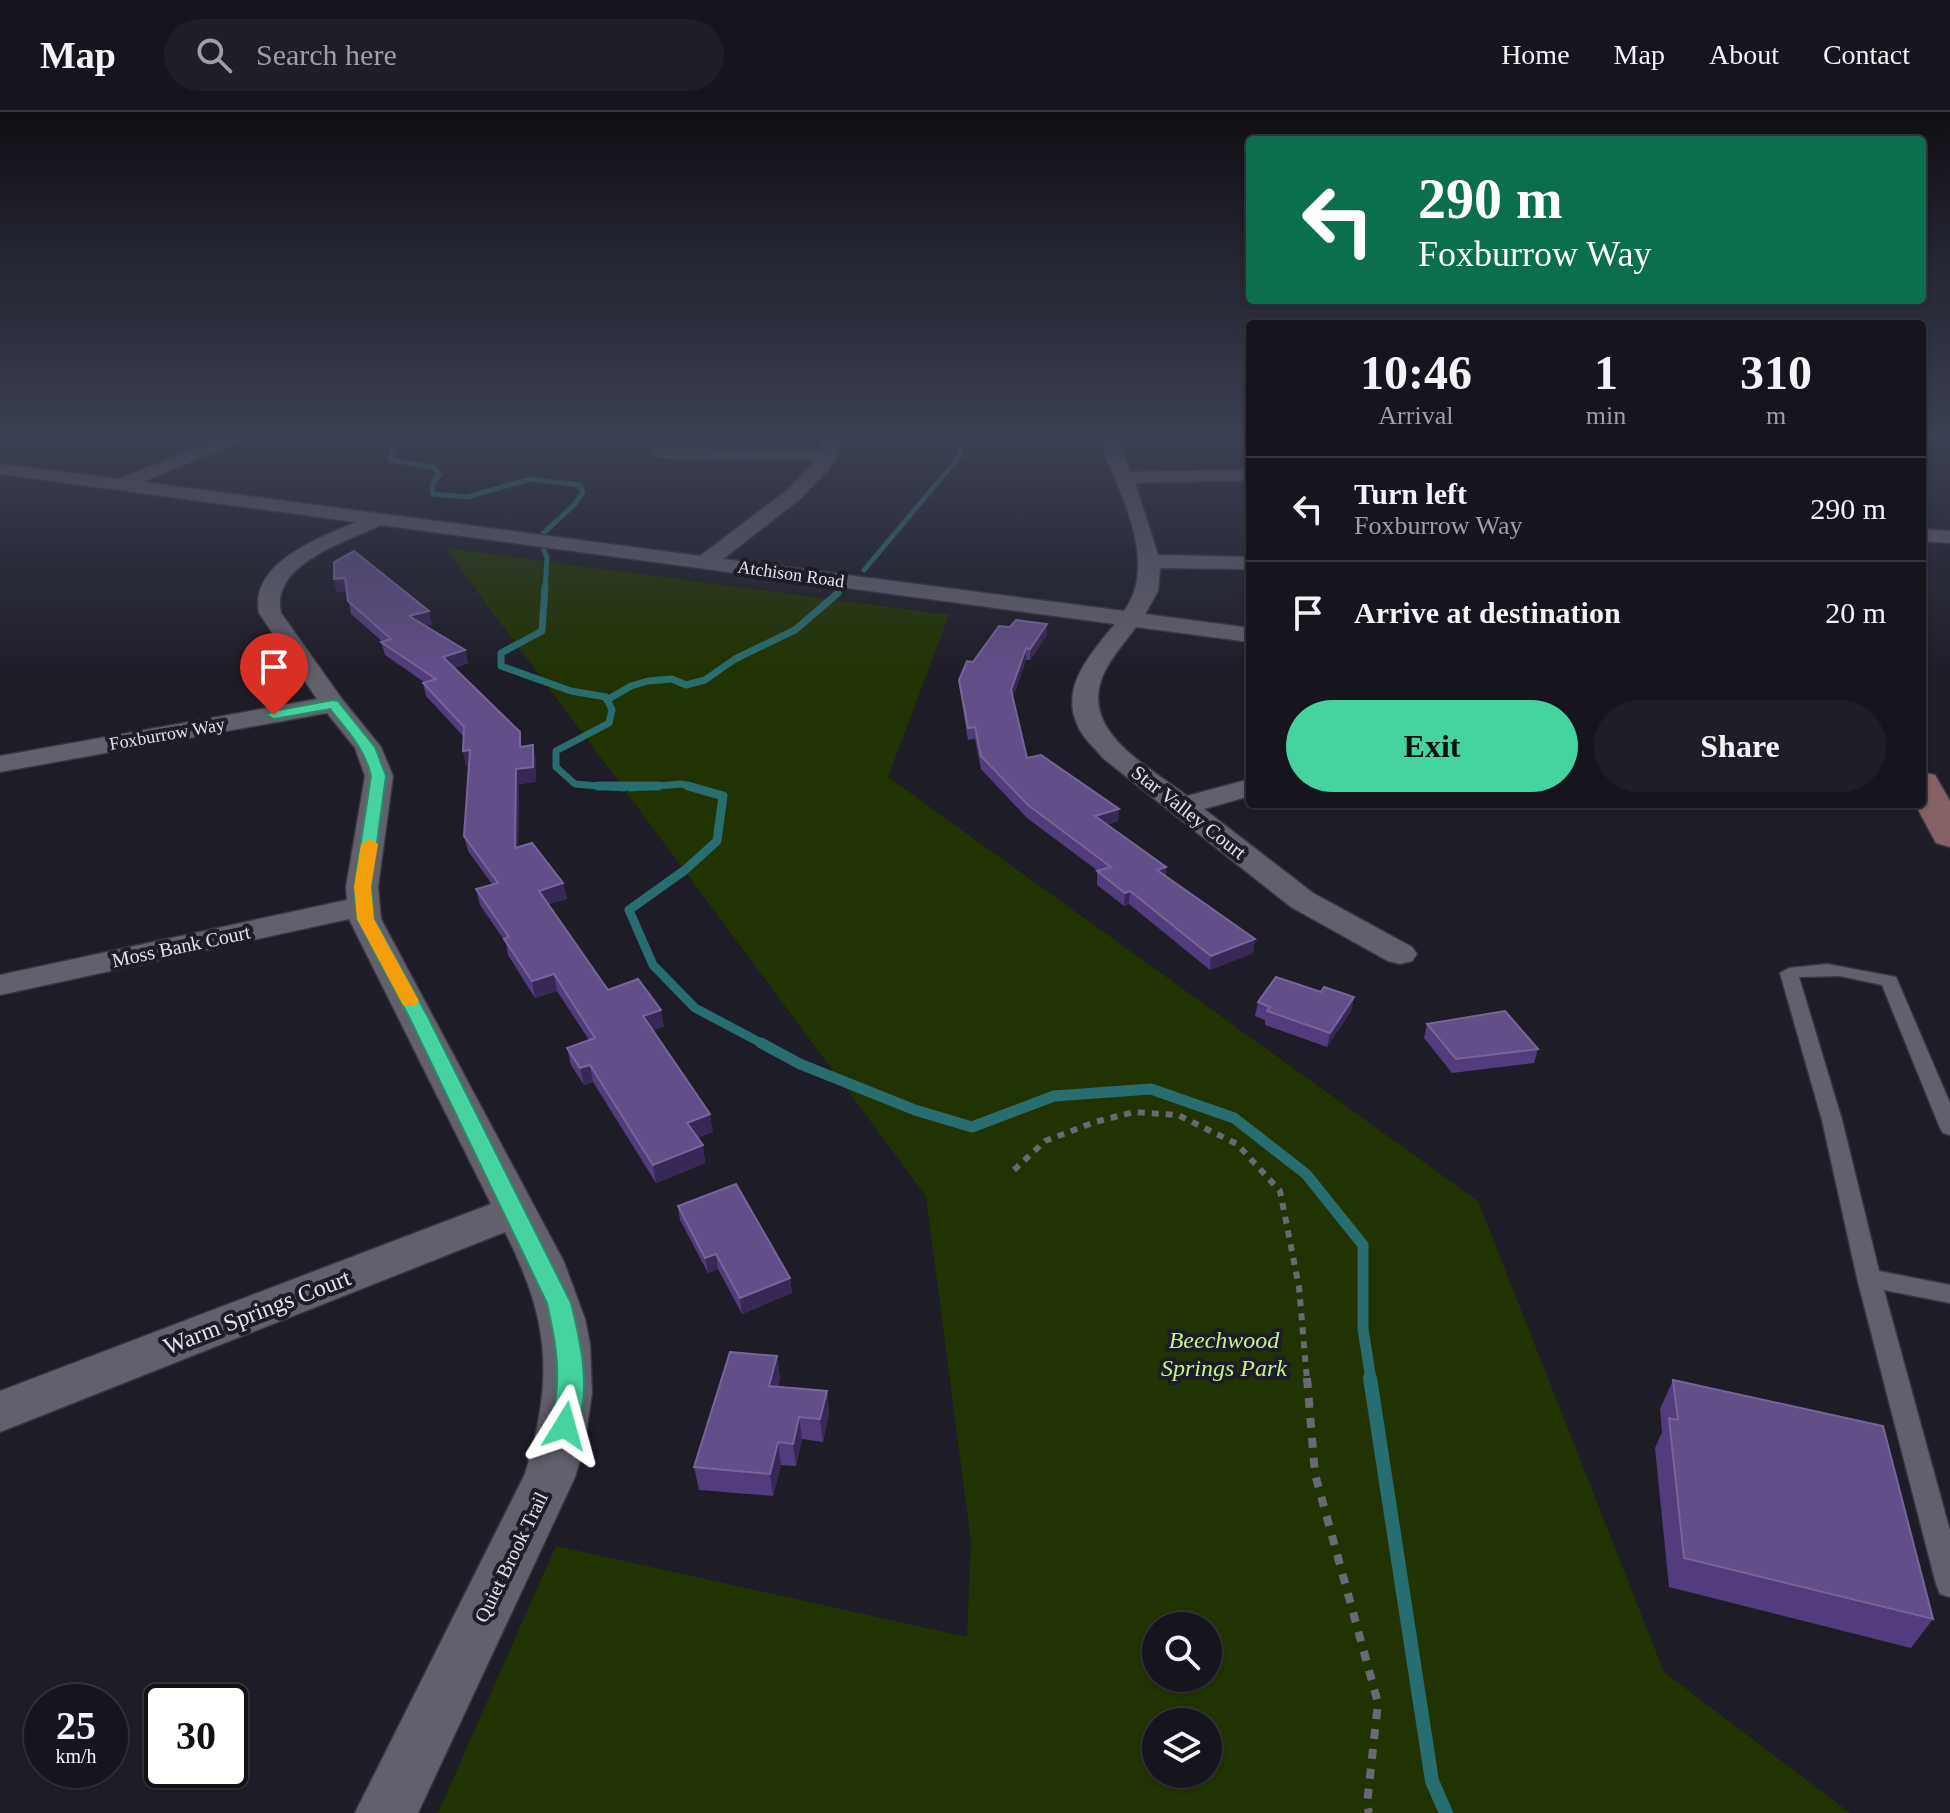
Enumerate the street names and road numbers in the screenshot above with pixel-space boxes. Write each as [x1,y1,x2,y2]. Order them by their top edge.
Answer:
street label: Atchison Road [736,557,846,591]
street label: Foxburrow Way [108,714,226,754]
street label: Star Valley Court [1127,761,1251,864]
street label: Moss Bank Court [110,920,253,971]
street label: Warm Springs Court [160,1264,354,1360]
street label: Quiet Brook Trail [470,1488,552,1626]

